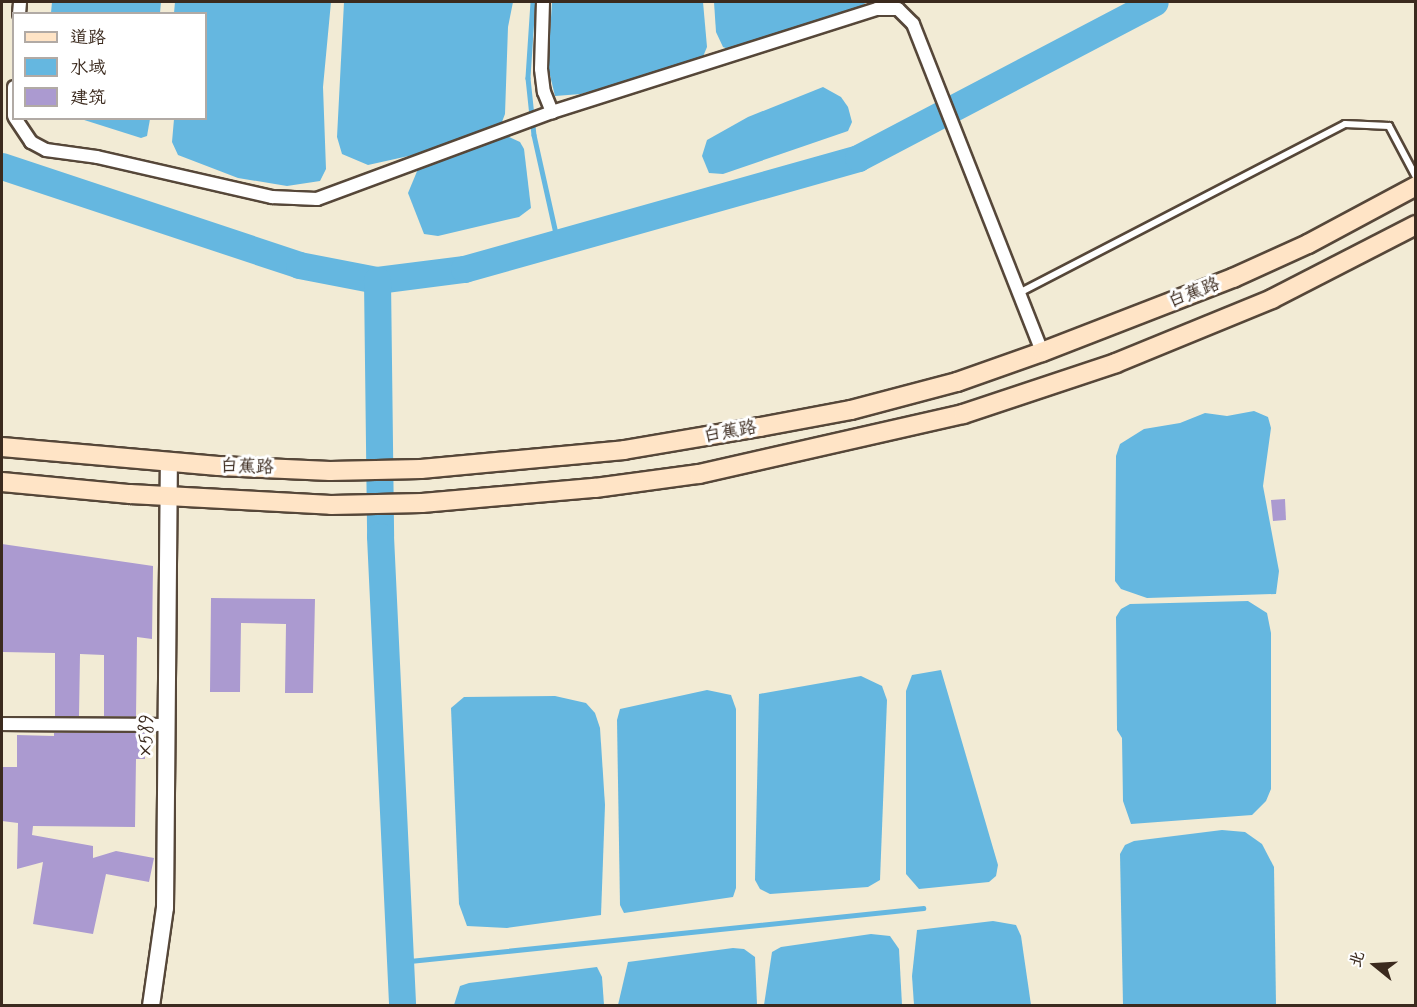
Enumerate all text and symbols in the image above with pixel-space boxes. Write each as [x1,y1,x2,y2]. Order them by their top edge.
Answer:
legend [12,12,207,120]
text: 道路 [70,26,106,50]
text: 水域 [70,56,106,80]
text: 建筑 [70,86,106,110]
street label: 白蕉路 [1165,273,1223,313]
street label: 白蕉路 [702,417,758,447]
street label: 白蕉路 [220,455,274,479]
street label: X589 [136,714,158,756]
north arrow [1345,935,1405,995]
text: 北 [1345,948,1370,970]

